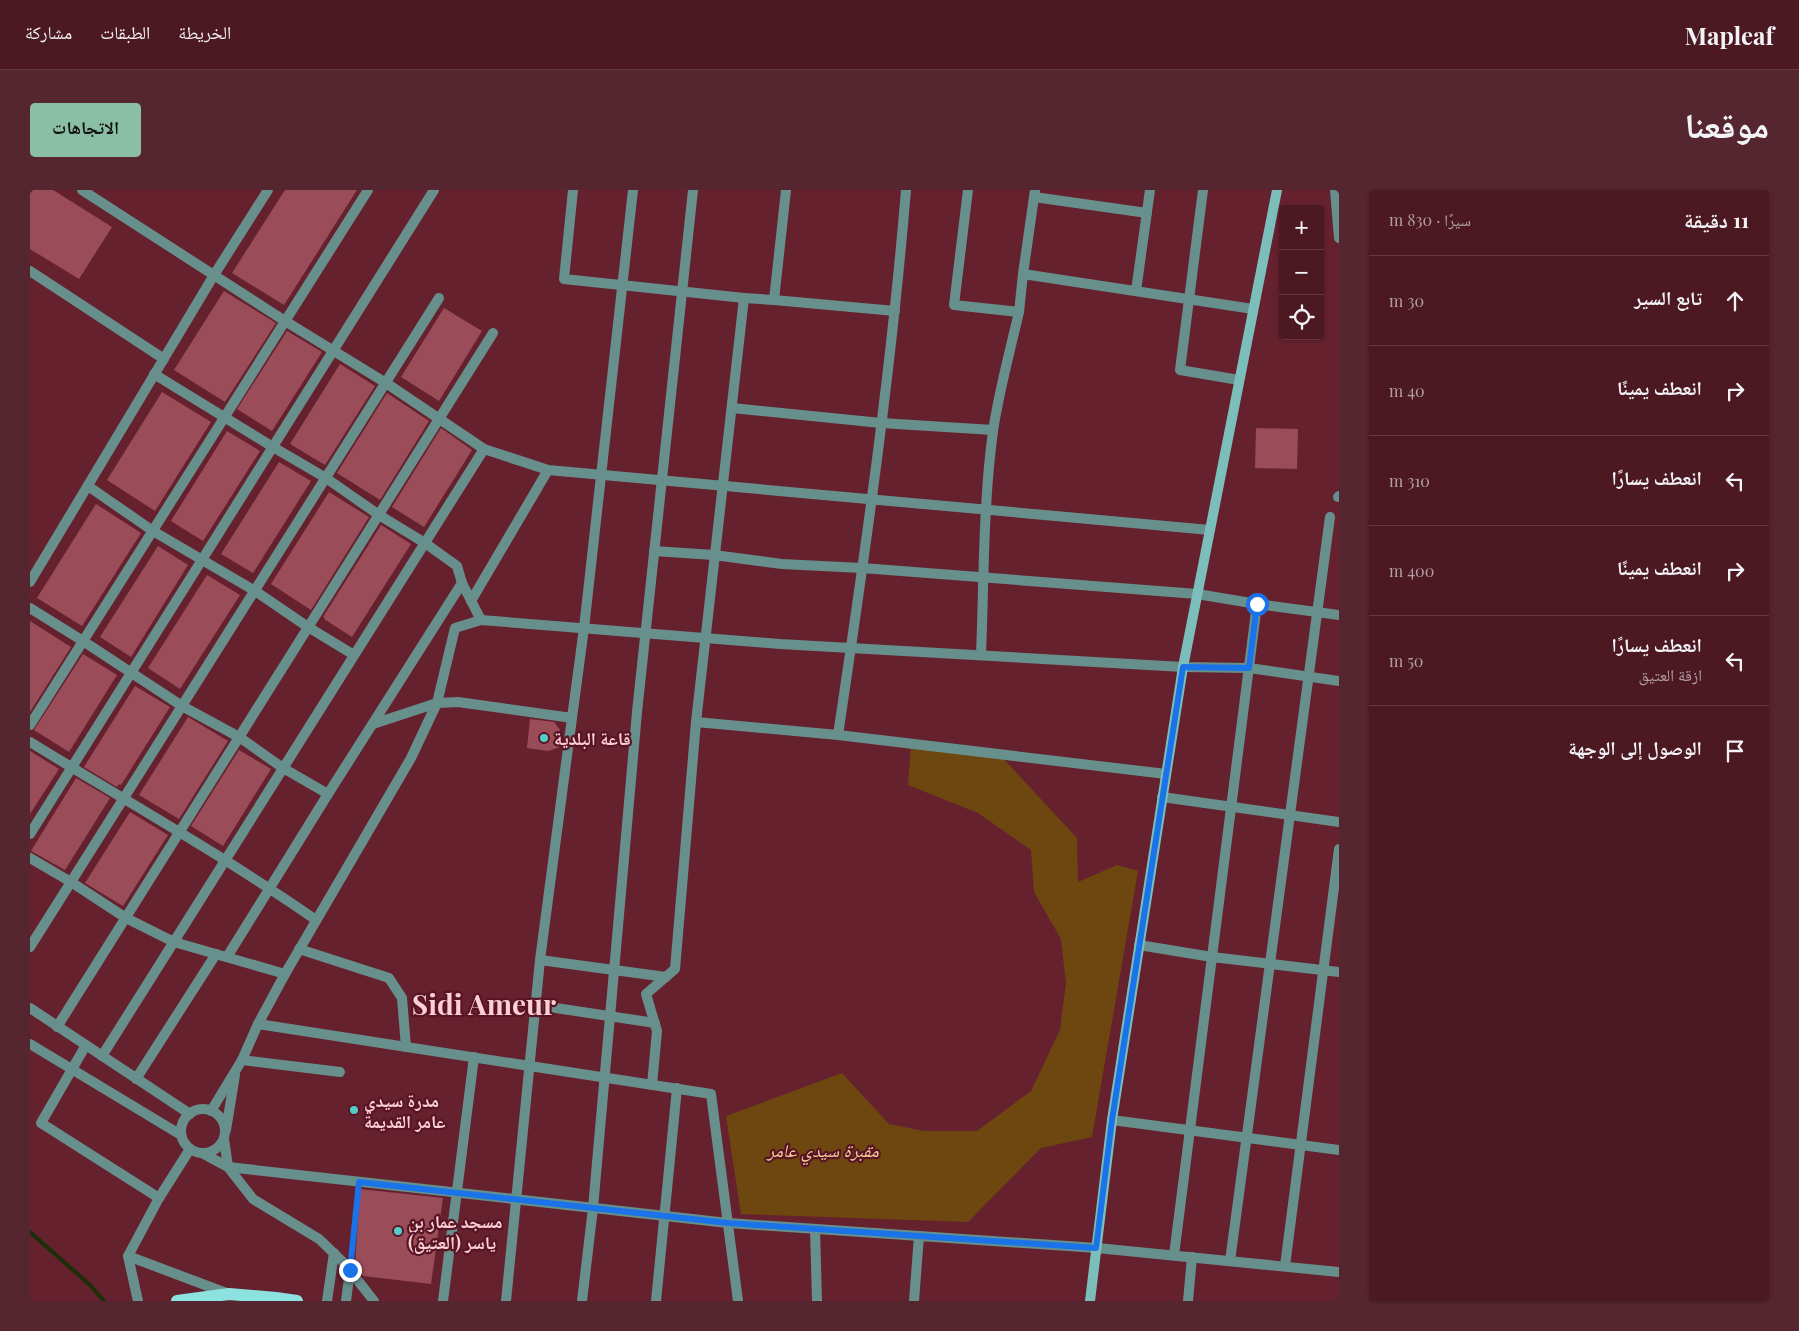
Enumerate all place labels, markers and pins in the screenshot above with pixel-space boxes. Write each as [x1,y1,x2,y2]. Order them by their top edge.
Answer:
place label: قاعة البلدية [554,726,631,750]
marker: قاعة البلدية [538,732,550,744]
place label: مدرة سيدي عامر القديمة [364,1088,445,1133]
marker: مدرة سيدي عامر القديمة [348,1104,360,1116]
place label: مسجد عمار بن ياسر (العتيق) [408,1209,502,1254]
marker: مسجد عمار بن ياسر (العتيق) [392,1225,404,1237]

